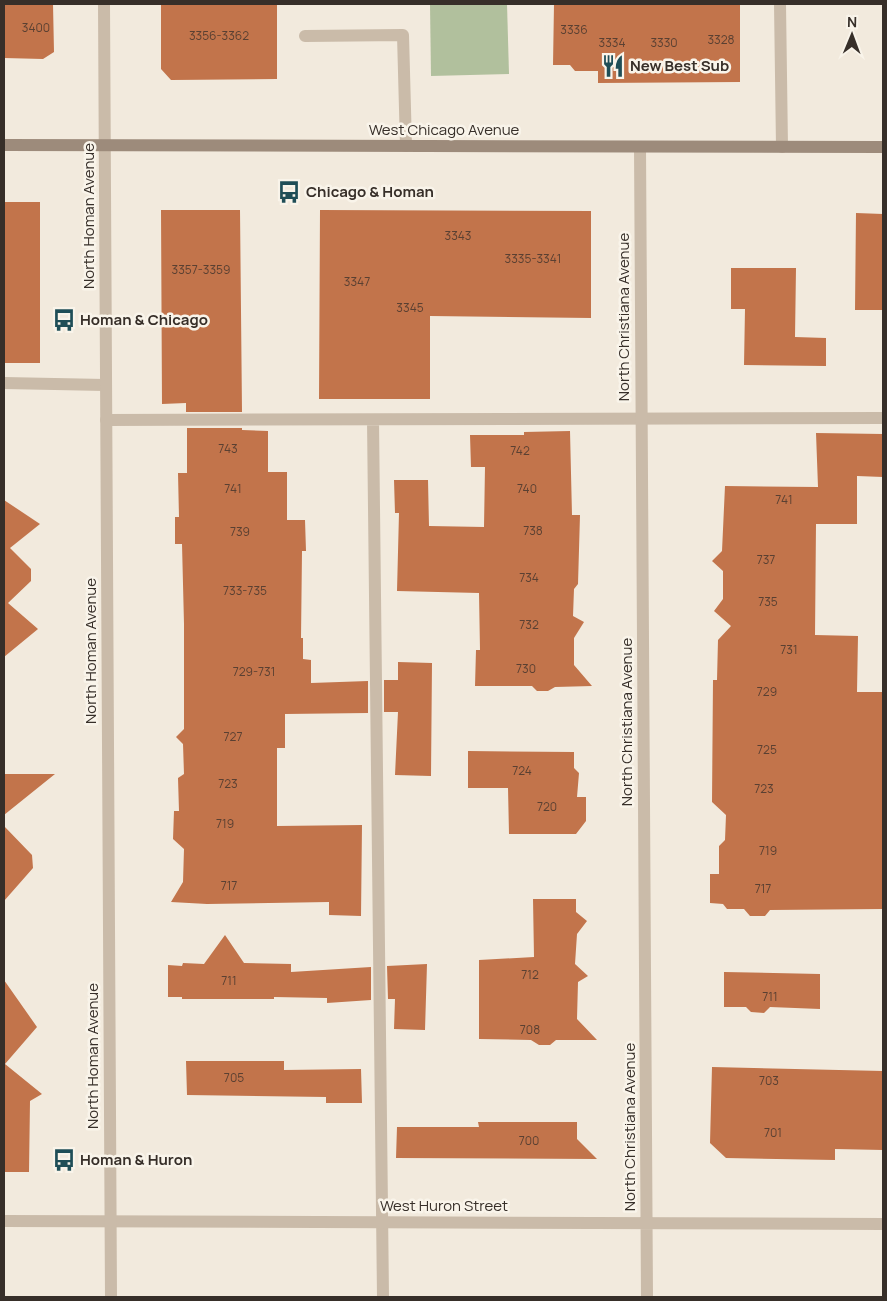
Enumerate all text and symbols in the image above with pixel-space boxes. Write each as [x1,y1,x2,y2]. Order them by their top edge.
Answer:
north arrow [827,10,877,60]
text: N [847,12,857,31]
house number: 3400 [22,19,50,36]
house number: 3336 [560,21,588,38]
house number: 3356-3362 [189,27,249,44]
house number: 3328 [707,31,735,48]
house number: 3334 [599,34,625,51]
house number: 3330 [650,34,678,51]
restaurant icon: New Best Sub [600,53,626,79]
place label: New Best Sub [630,55,729,76]
street label: West Chicago Avenue [369,119,520,140]
street label: North Homan Avenue [78,143,99,289]
bus stop icon: Chicago & Homan [276,179,302,205]
place label: Chicago & Homan [306,181,434,202]
house number: 3343 [445,227,471,244]
street label: North Christiana Avenue [613,233,634,401]
house number: 3335-3341 [505,250,561,267]
house number: 3357-3359 [172,261,230,278]
house number: 3347 [344,273,370,290]
house number: 3345 [396,299,424,316]
bus stop icon: Homan & Chicago [51,307,77,333]
place label: Homan & Chicago [80,309,208,330]
house number: 743 [218,440,238,457]
house number: 742 [510,442,530,459]
house number: 741 [224,480,242,497]
house number: 740 [517,480,537,497]
house number: 741 [775,491,793,508]
house number: 738 [523,522,543,539]
house number: 739 [230,523,250,540]
house number: 737 [757,551,775,568]
house number: 734 [519,569,539,586]
street label: North Homan Avenue [80,578,101,724]
house number: 733-735 [223,582,267,599]
house number: 735 [758,593,778,610]
house number: 732 [519,616,539,633]
street label: North Christiana Avenue [616,638,637,806]
house number: 731 [780,641,798,658]
house number: 730 [516,660,536,677]
house number: 729-731 [233,663,275,680]
house number: 729 [757,683,777,700]
house number: 727 [224,728,242,745]
house number: 725 [757,741,777,758]
house number: 724 [512,762,532,779]
house number: 723 [218,775,238,792]
house number: 723 [754,780,774,797]
house number: 720 [537,798,557,815]
house number: 719 [216,815,234,832]
house number: 719 [759,842,777,859]
house number: 717 [221,877,237,894]
house number: 717 [755,880,771,897]
house number: 712 [521,966,539,983]
house number: 711 [221,972,237,989]
street label: North Homan Avenue [82,983,103,1129]
house number: 711 [762,988,778,1005]
house number: 708 [520,1021,540,1038]
street label: North Christiana Avenue [619,1043,640,1211]
house number: 705 [224,1069,244,1086]
house number: 703 [759,1072,779,1089]
house number: 701 [764,1124,782,1141]
house number: 700 [519,1132,539,1149]
bus stop icon: Homan & Huron [51,1147,77,1173]
place label: Homan & Huron [80,1149,192,1170]
street label: West Huron Street [380,1195,508,1216]

